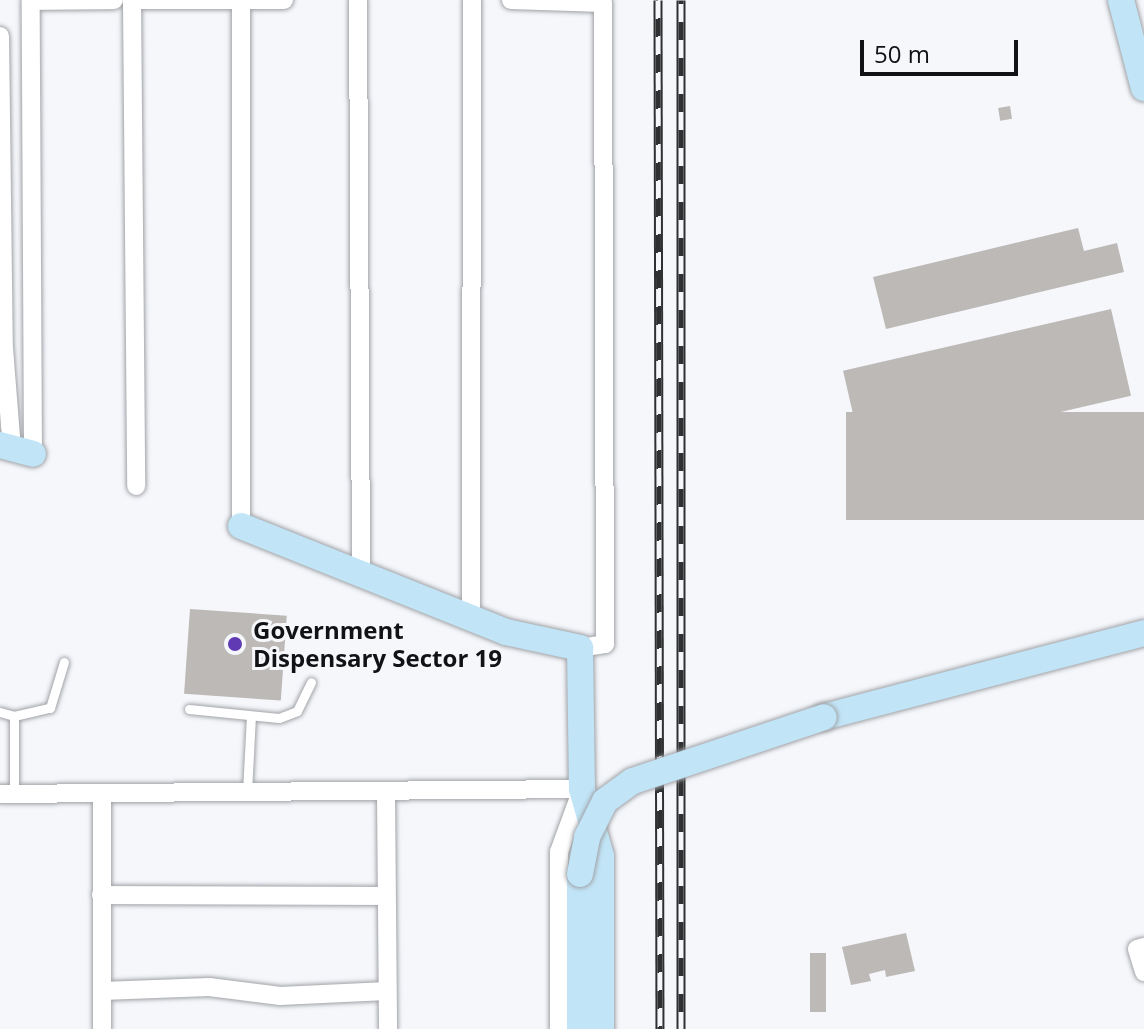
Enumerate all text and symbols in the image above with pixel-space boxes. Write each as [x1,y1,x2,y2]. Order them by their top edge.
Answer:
scale bar [864,24,1022,74]
text: 50 m [874,37,930,70]
place label: Government Dispensary Sector 19 [253,616,502,672]
marker: Government Dispensary Sector 19 [224,633,246,655]

